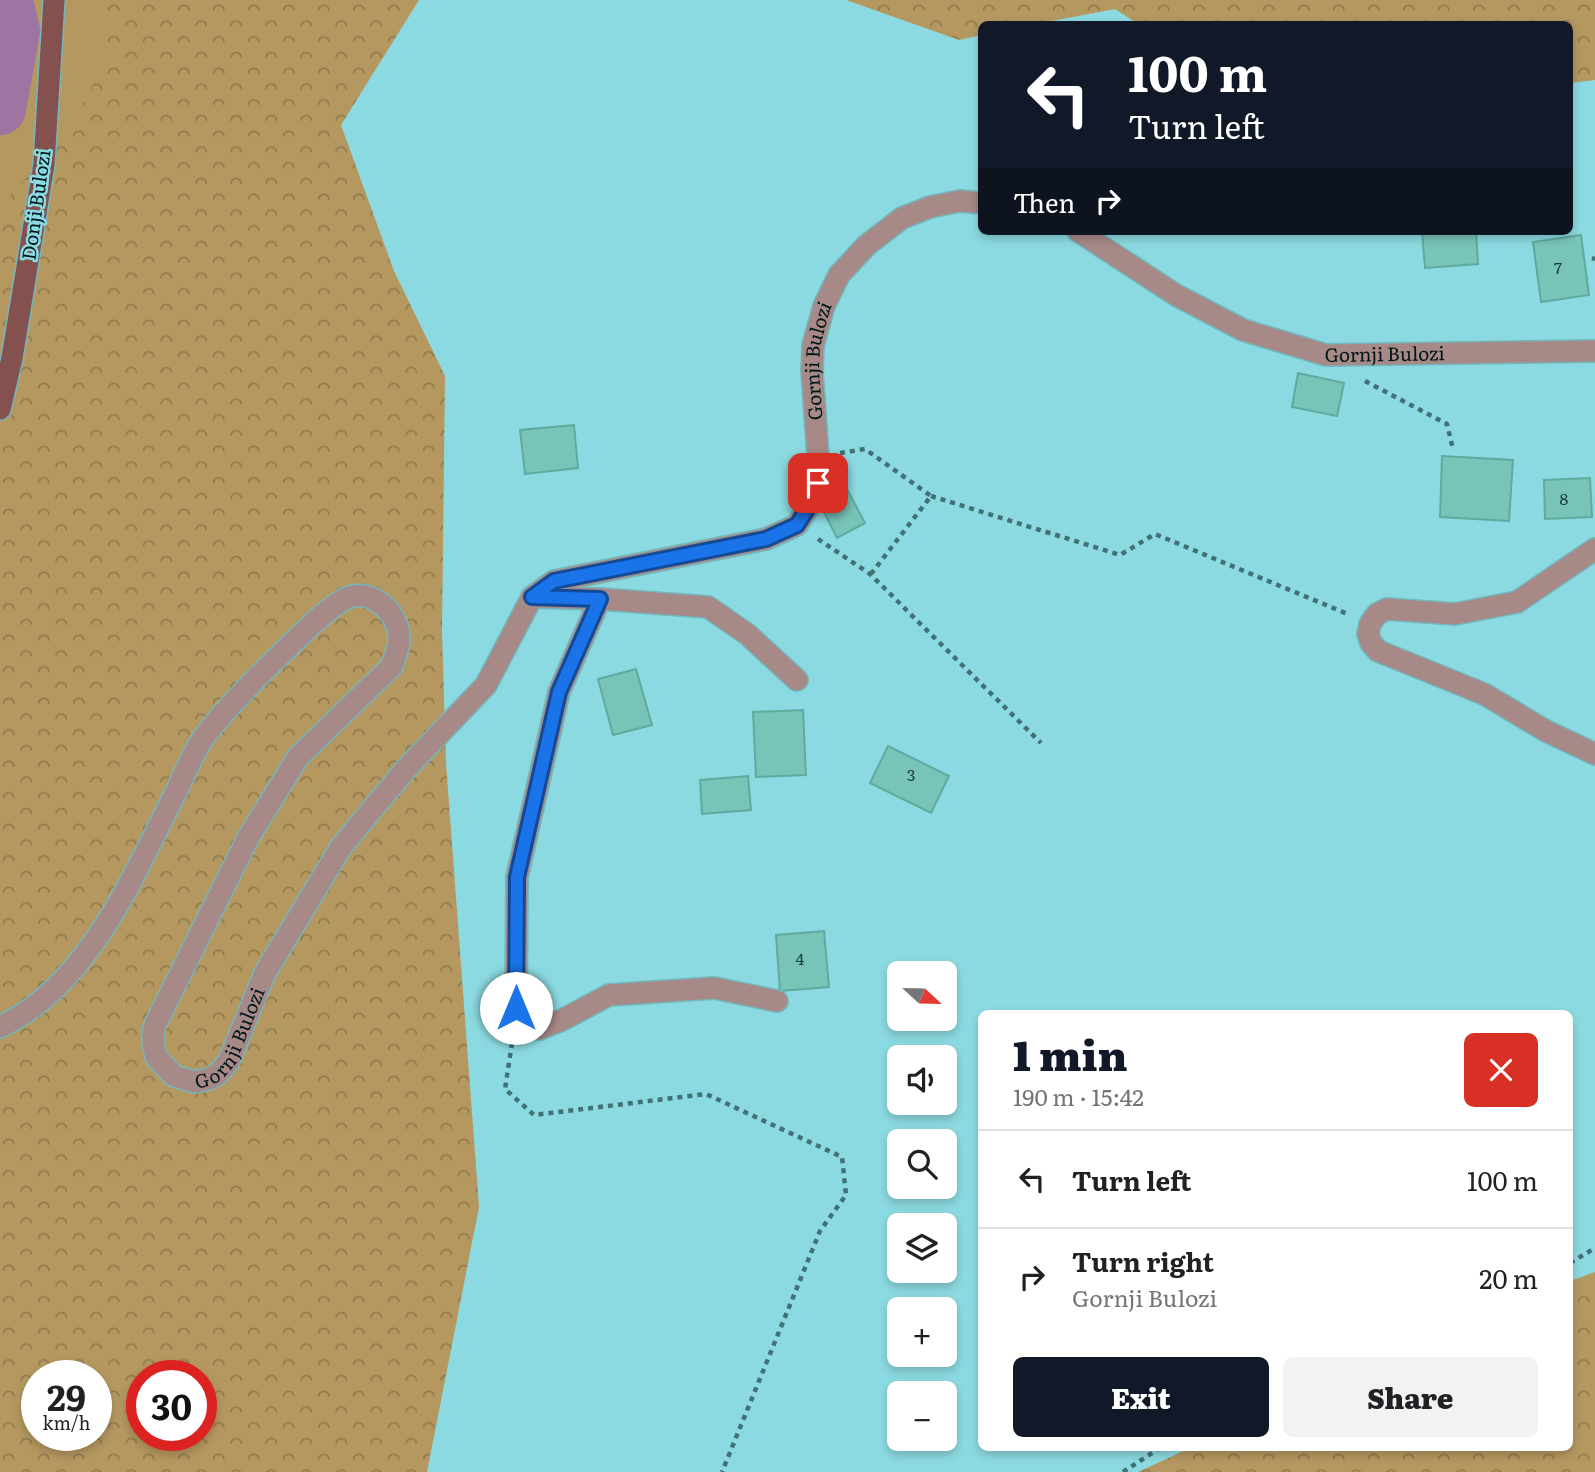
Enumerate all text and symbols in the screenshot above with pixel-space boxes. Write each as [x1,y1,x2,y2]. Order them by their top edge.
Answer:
text: 100 m [1128,34,1267,107]
icon: left [1013,49,1104,140]
text: Turn left [1128,101,1265,149]
street label: Donji Bulozi [13,148,57,262]
text: Then [1013,182,1075,221]
icon: right [1089,182,1127,220]
house number: 7 [1554,255,1562,279]
street label: Gornji Bulozi [797,296,837,421]
street label: Gornji Bulozi [1324,338,1445,368]
pin [788,453,848,513]
icon: arrive [799,464,837,502]
house number: 8 [1560,486,1569,510]
house number: 3 [907,762,915,786]
house number: 4 [796,946,805,970]
north arrow [887,961,957,1031]
map controls [887,961,957,1451]
position arrow [479,971,553,1045]
street label: Gornji Bulozi [192,983,271,1095]
text: 1 min [1013,1022,1128,1084]
button: close [1464,1033,1538,1107]
button: sound [887,1045,957,1115]
text: 190 m · 15:42 [1013,1079,1144,1113]
button: search [887,1129,957,1199]
icon: left [1013,1160,1051,1198]
text: Turn left [1072,1160,1191,1199]
text: 100 m [1467,1160,1538,1199]
button: layers [887,1213,957,1283]
text: Turn right [1072,1241,1214,1280]
icon: right [1013,1258,1051,1296]
text: 20 m [1479,1258,1538,1297]
text: Gornji Bulozi [1072,1280,1217,1314]
button: + [887,1297,957,1367]
button: Exit [1013,1357,1269,1437]
button: Share [1283,1357,1538,1437]
speed limit sign: 30 [126,1360,217,1451]
text: 29 [47,1370,86,1422]
button: − [887,1381,957,1451]
text: km/h [43,1409,90,1436]

